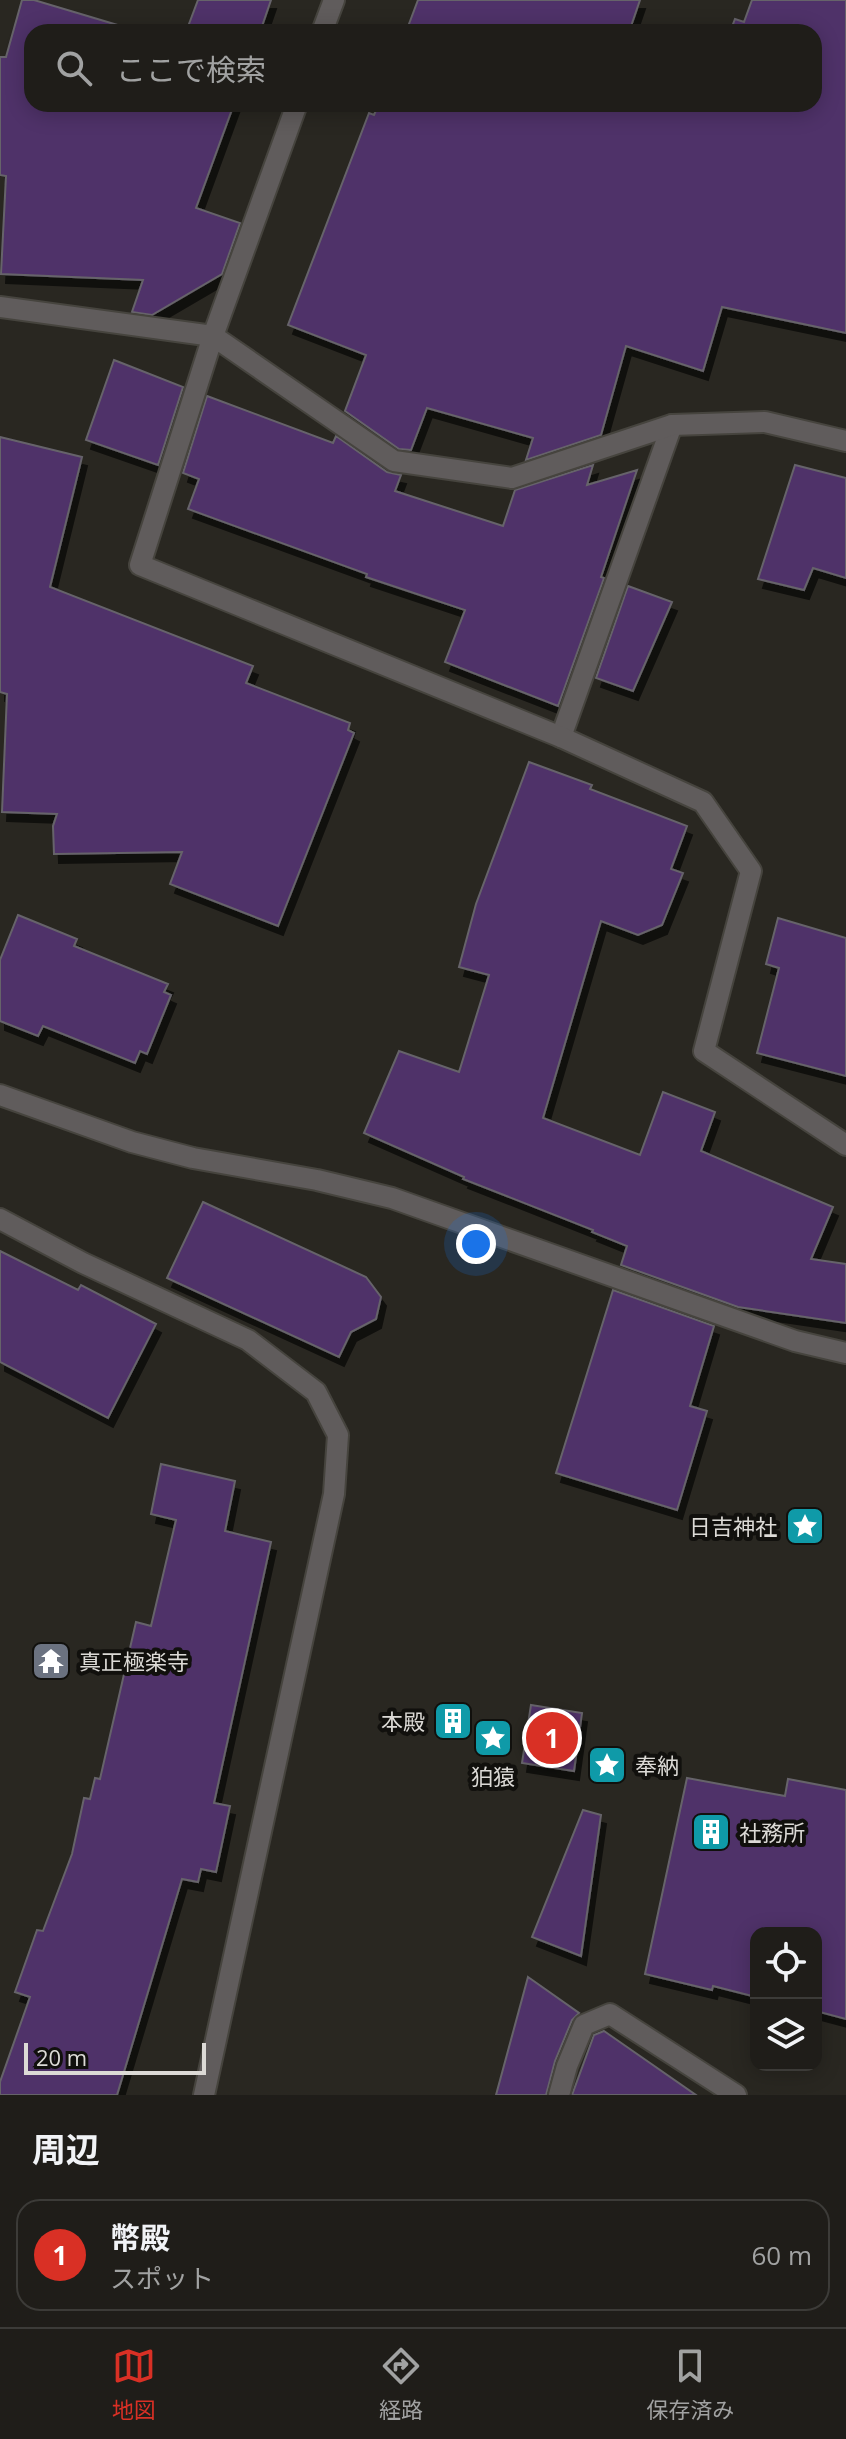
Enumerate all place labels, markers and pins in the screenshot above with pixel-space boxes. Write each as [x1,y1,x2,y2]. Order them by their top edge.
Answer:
place icon: 日吉神社 [784,1505,826,1547]
place label: 日吉神社 [689,1511,777,1541]
temple icon: 真正極楽寺 [30,1640,72,1682]
place label: 真正極楽寺 [79,1646,189,1676]
building icon: 本殿 [432,1700,474,1742]
place label: 本殿 [381,1706,425,1736]
pin: 1 [526,1708,578,1768]
place icon: 狛猿 [472,1717,514,1759]
place icon: 奉納 [586,1744,628,1786]
place label: 奉納 [635,1750,679,1780]
place label: 狛猿 [471,1761,515,1791]
building icon: 社務所 [690,1811,732,1853]
place label: 社務所 [739,1817,805,1847]

